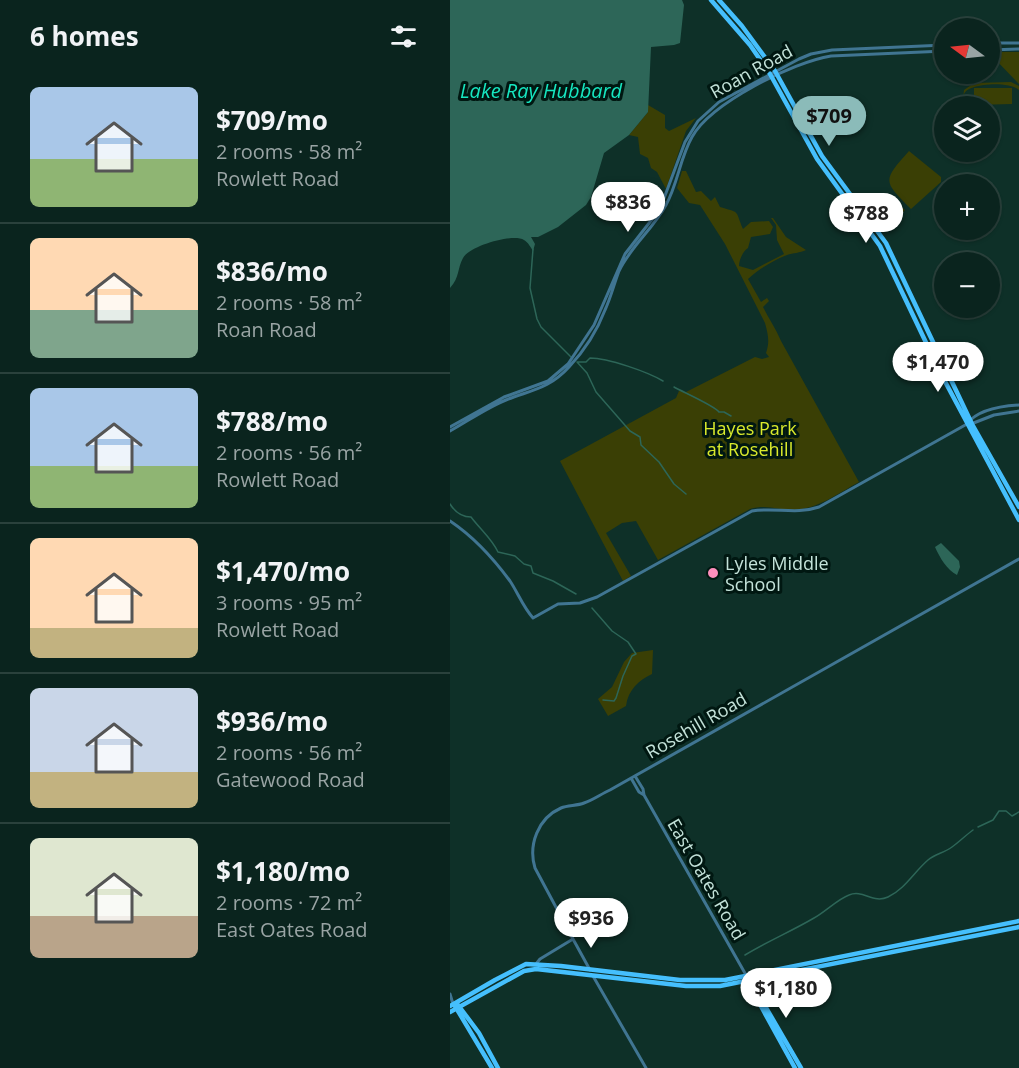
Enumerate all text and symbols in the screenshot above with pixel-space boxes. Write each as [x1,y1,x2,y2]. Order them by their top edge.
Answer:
text: 6 homes [30,18,139,54]
north arrow [934,18,1000,84]
map controls [934,18,1000,318]
icon: filters [387,20,420,53]
street label: Roan Road [706,39,796,103]
water label: Lake Ray Hubbard [460,77,622,104]
pin: $709 [793,96,865,147]
button: layers [934,96,1000,162]
text: $709/mo [216,102,328,138]
text: $709 [806,102,852,129]
icon: home [78,111,150,183]
text: 2 rooms · 58 m² [216,138,362,165]
text: Rowlett Road [216,165,339,192]
button: + [934,174,1000,240]
pin: $836 [592,182,664,233]
text: $836 [605,188,651,215]
pin: $788 [830,193,902,244]
text: $788 [843,199,889,226]
button: − [934,252,1000,318]
text: $836/mo [216,253,328,289]
icon: home [78,262,150,334]
text: 2 rooms · 58 m² [216,289,362,316]
text: Roan Road [216,316,317,343]
pin: $1,470 [889,342,987,393]
text: $1,470 [907,348,969,375]
text: $788/mo [216,403,328,439]
icon: home [78,412,150,484]
park label: Hayes Park at Rosehill [703,416,797,461]
text: 2 rooms · 56 m² [216,439,362,466]
text: Rowlett Road [216,466,339,493]
place label: Lyles Middle School [725,551,829,596]
text: $1,470/mo [216,553,350,589]
icon: home [78,562,150,634]
marker: Lyles Middle School [706,566,720,580]
text: 3 rooms · 95 m² [216,589,362,616]
text: Rowlett Road [216,616,339,643]
street label: Rosehill Road [641,686,751,764]
text: $936/mo [216,703,328,739]
icon: home [78,712,150,784]
text: 2 rooms · 56 m² [216,739,362,766]
text: Gatewood Road [216,766,365,793]
street label: East Oates Road [663,814,751,944]
text: $1,180/mo [216,853,350,889]
icon: home [78,862,150,934]
text: 2 rooms · 72 m² [216,889,362,916]
pin: $936 [555,898,627,949]
text: $936 [568,904,614,931]
text: East Oates Road [216,916,368,943]
pin: $1,180 [737,968,835,1019]
text: $1,180 [755,974,817,1001]

